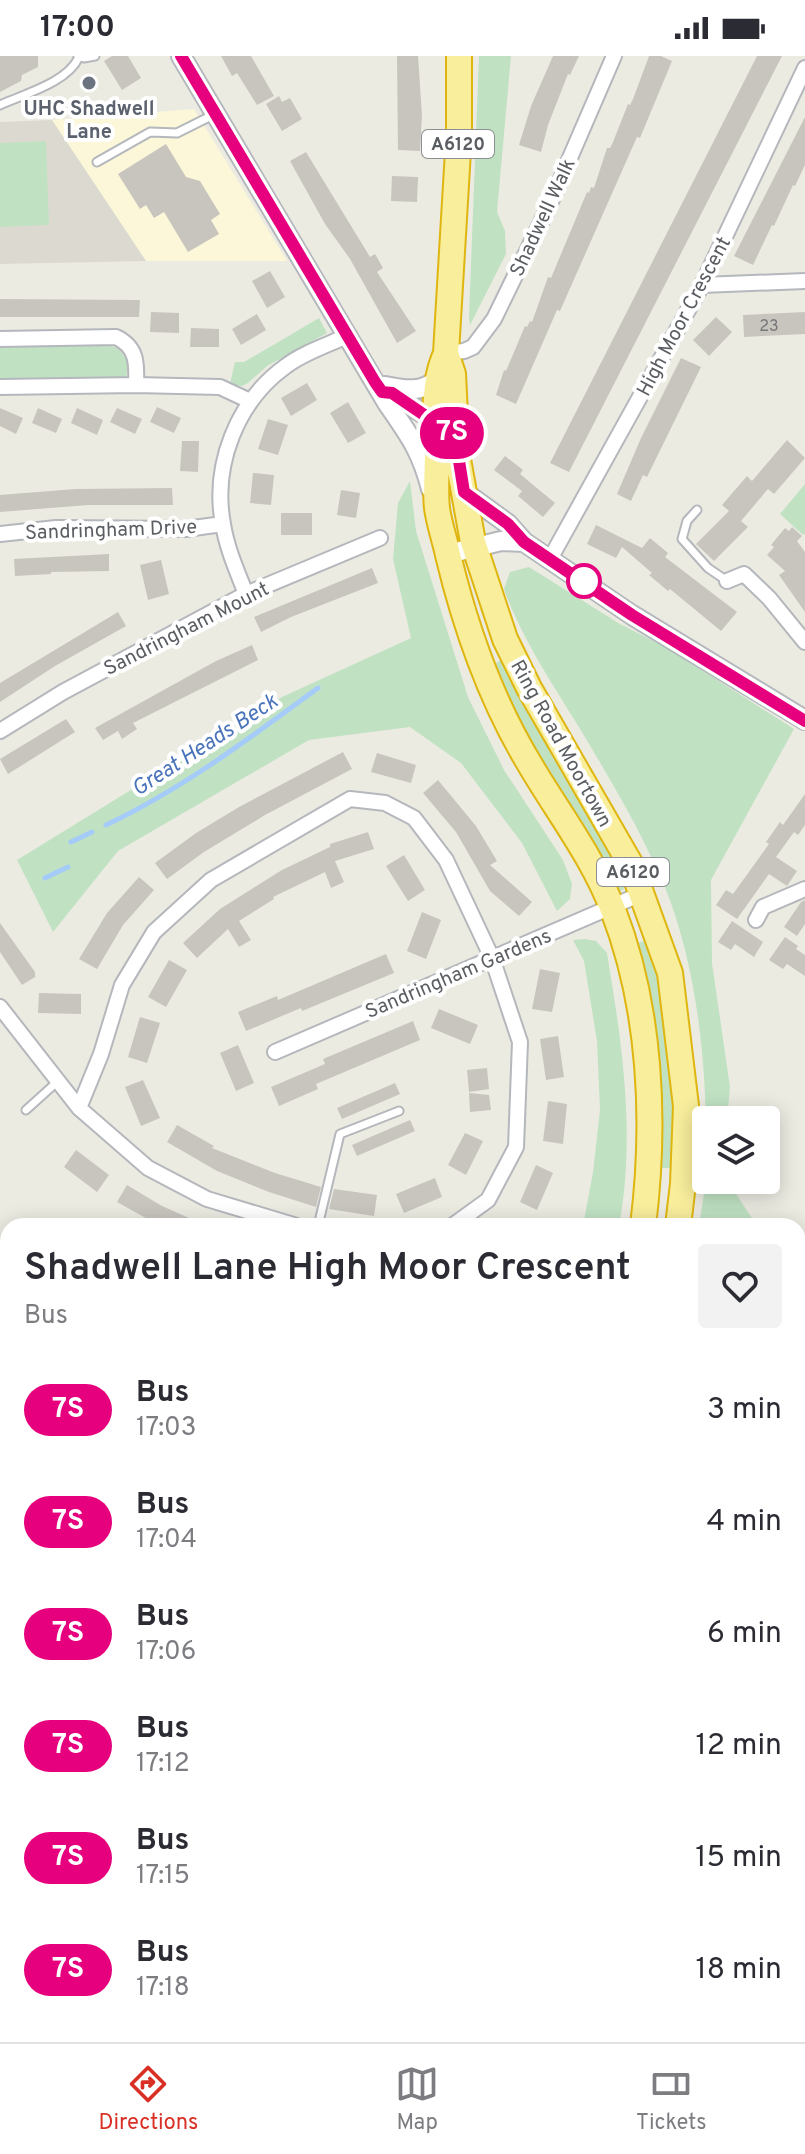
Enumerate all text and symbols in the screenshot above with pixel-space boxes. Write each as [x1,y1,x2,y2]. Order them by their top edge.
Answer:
text: 17:00 [40,10,115,47]
marker: UHC Shadwell Lane [80,74,98,92]
place label: UHC Shadwell Lane [24,97,154,146]
road number: A6120 [422,130,494,158]
street label: Shadwell Walk [505,154,583,281]
street label: High Moor Crescent [632,233,738,401]
house number: 23 [759,317,779,337]
line badge: 7S [416,407,488,459]
text: 7S [436,415,468,451]
street label: Sandringham Drive [25,515,198,547]
unlabelled marker [567,564,601,598]
street label: Sandringham Mount [100,577,274,683]
street label: Ring Road Moortown [503,656,617,832]
water label: Great Heads Beck [127,688,284,803]
road number: A6120 [597,858,669,886]
street label: Sandringham Gardens [362,924,556,1026]
map controls [692,1106,780,1194]
button: layers [692,1106,780,1194]
button: heart [698,1244,782,1328]
text: Shadwell Lane High Moor Crescent [24,1245,631,1294]
text: Bus [24,1300,68,1333]
text: Bus [136,1375,189,1412]
text: 7S [52,1392,84,1428]
text: 3 min [707,1392,782,1429]
text: 17:03 [136,1412,196,1445]
text: Bus [136,1487,189,1524]
text: 7S [52,1504,84,1540]
text: 4 min [706,1504,782,1541]
text: 17:04 [136,1524,197,1557]
text: Bus [136,1599,189,1636]
text: 7S [52,1616,84,1652]
text: 6 min [707,1616,782,1653]
text: 17:06 [136,1636,196,1669]
text: Bus [136,1711,189,1748]
text: 7S [52,1728,84,1764]
text: 12 min [695,1728,782,1765]
text: 17:12 [136,1748,190,1781]
text: Bus [136,1823,189,1860]
text: 7S [52,1840,84,1876]
text: 15 min [695,1840,782,1877]
text: 17:15 [136,1860,190,1893]
text: Bus [136,1935,189,1972]
text: 7S [52,1952,84,1988]
text: 18 min [696,1952,782,1989]
text: 17:18 [136,1972,190,2005]
tab: Directions [98,2062,198,2137]
tab: Map [395,2062,439,2137]
tab: Tickets [636,2062,707,2137]

